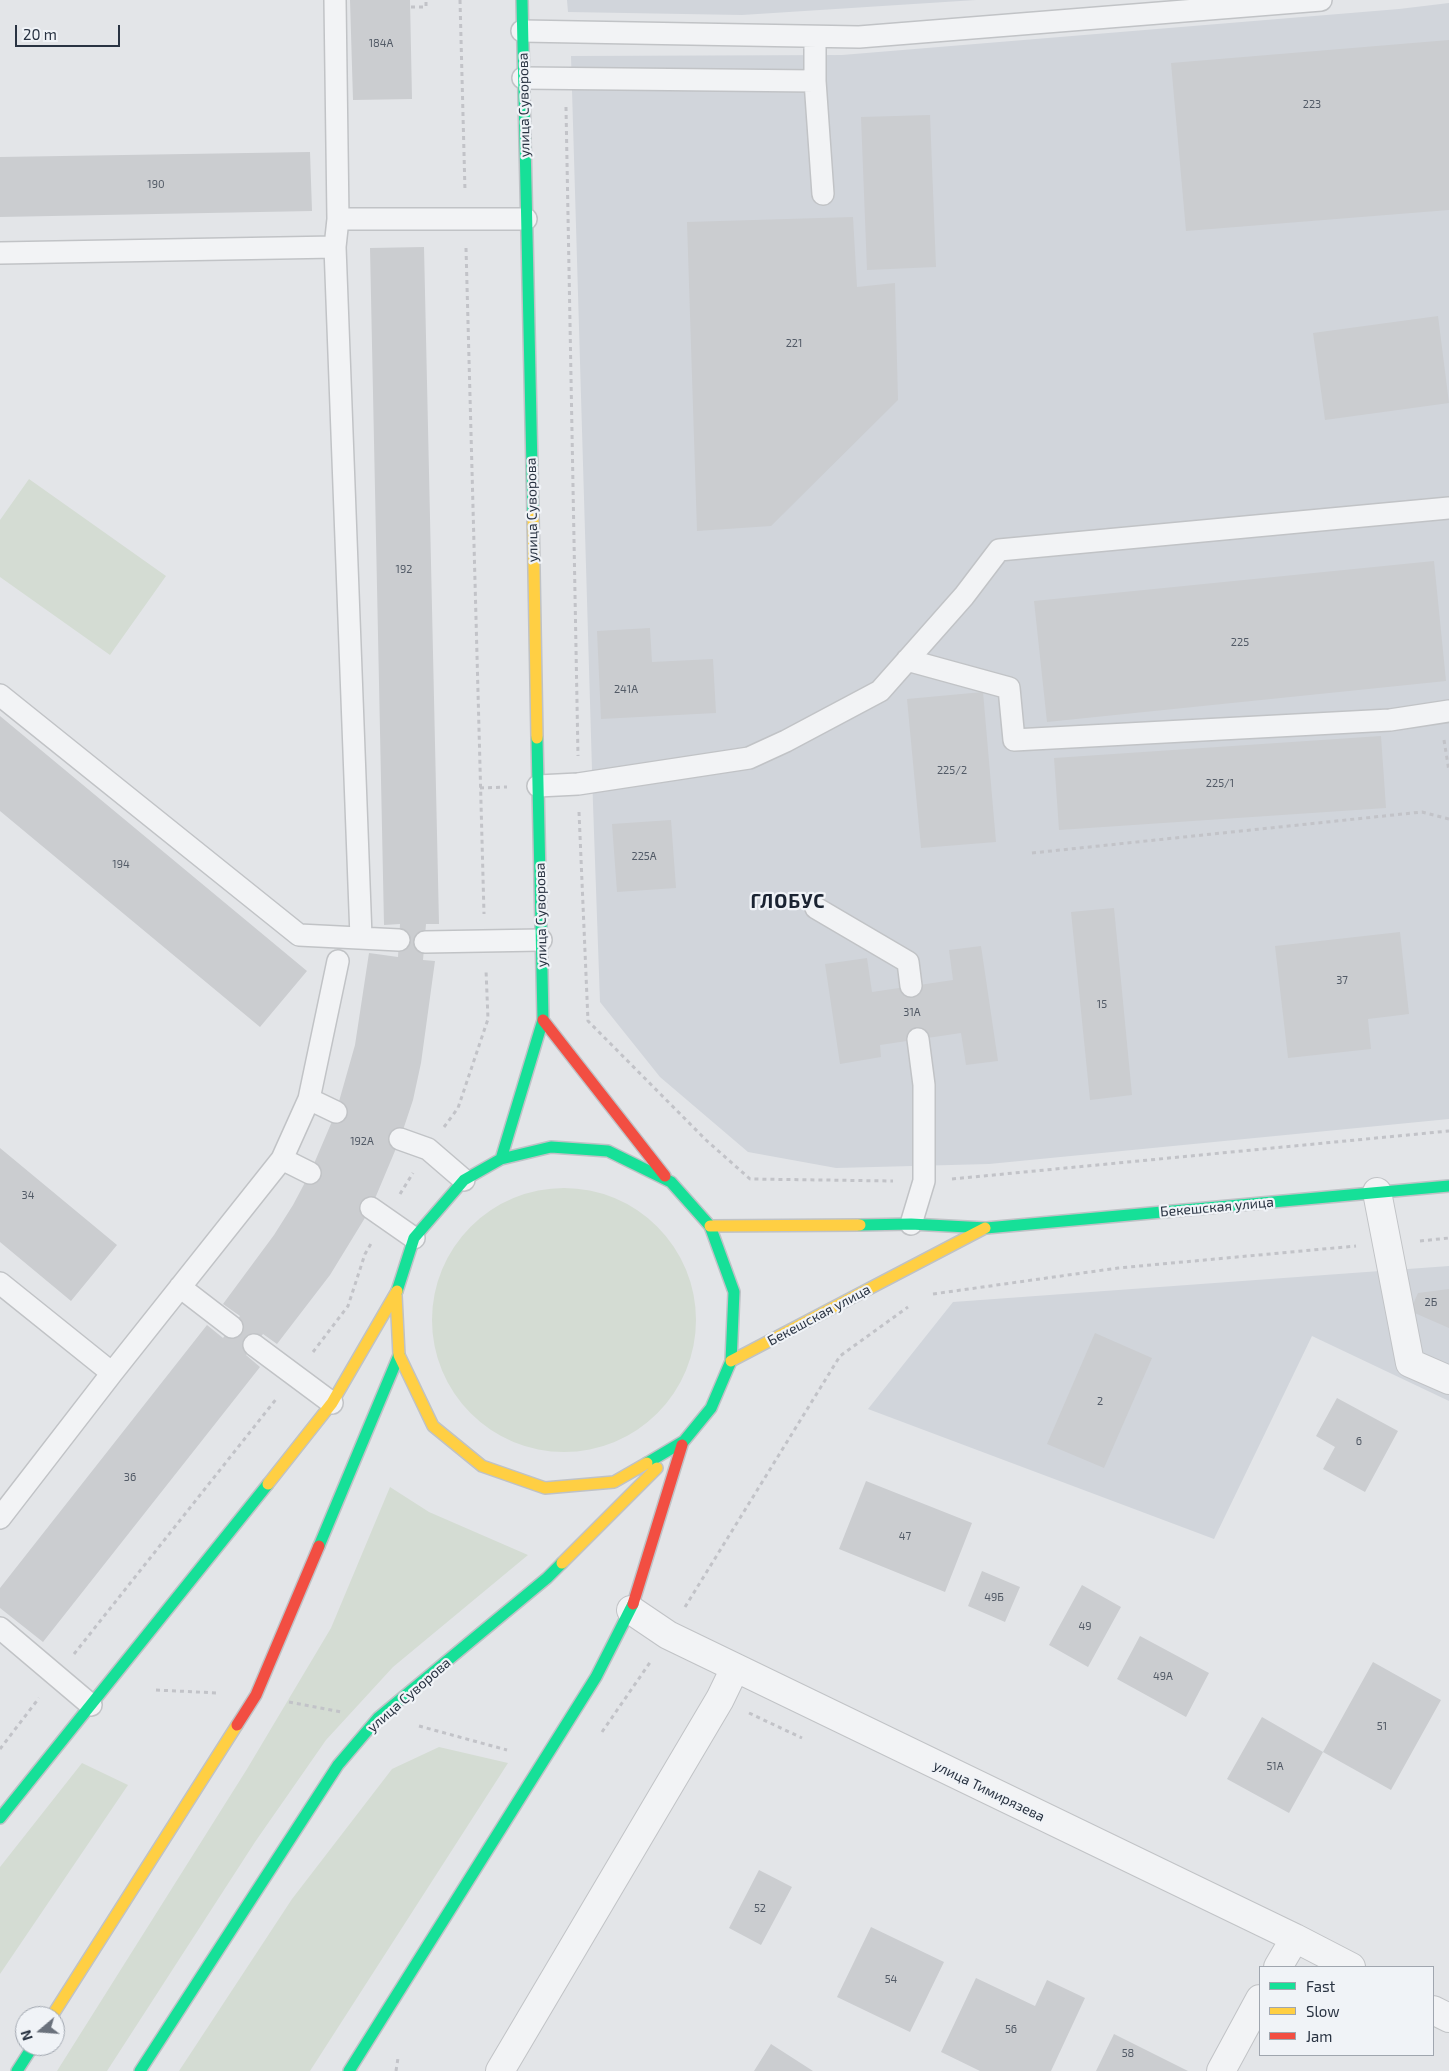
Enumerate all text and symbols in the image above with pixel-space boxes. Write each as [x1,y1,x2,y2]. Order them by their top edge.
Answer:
scale bar [18,15,122,47]
text: 20 m [23,25,57,43]
house number: 184А [369,36,393,50]
street label: улица Суворова [515,52,533,158]
house number: 223 [1303,97,1321,111]
house number: 190 [147,177,165,191]
house number: 221 [786,336,802,350]
street label: улица Суворова [523,457,541,563]
house number: 192 [396,562,412,576]
house number: 225 [1231,635,1249,649]
house number: 241А [614,682,638,696]
house number: 225/2 [937,763,967,777]
house number: 225/1 [1206,776,1234,790]
house number: 225А [631,849,657,863]
house number: 194 [112,857,130,871]
street label: улица Суворова [532,862,550,968]
district label: ГЛОБУС [750,891,826,913]
house number: 37 [1336,973,1348,987]
house number: 15 [1097,997,1107,1011]
house number: 31А [903,1005,921,1019]
house number: 192А [350,1134,374,1148]
house number: 34 [22,1188,34,1202]
street label: Бекешская улица [1159,1194,1275,1220]
street label: Бекешская улица [765,1281,873,1349]
house number: 2Б [1425,1295,1437,1309]
house number: 2 [1097,1394,1103,1408]
house number: 6 [1356,1434,1362,1448]
house number: 36 [124,1470,136,1484]
house number: 47 [899,1529,911,1543]
house number: 49Б [984,1590,1004,1604]
house number: 49 [1078,1619,1092,1633]
street label: улица Суворова [364,1654,454,1736]
house number: 49А [1153,1669,1173,1683]
house number: 51 [1377,1719,1387,1733]
street label: улица Тимирязева [931,1757,1047,1825]
house number: 51А [1266,1759,1284,1773]
house number: 52 [754,1901,766,1915]
legend [1259,1966,1434,2056]
house number: 54 [885,1972,897,1986]
text: Fast [1306,1977,1335,1995]
text: Slow [1306,2002,1340,2020]
north arrow [15,2006,65,2056]
house number: 56 [1005,2022,1017,2036]
text: Jam [1306,2027,1332,2045]
text: N [17,2028,36,2043]
house number: 58 [1122,2046,1134,2060]

